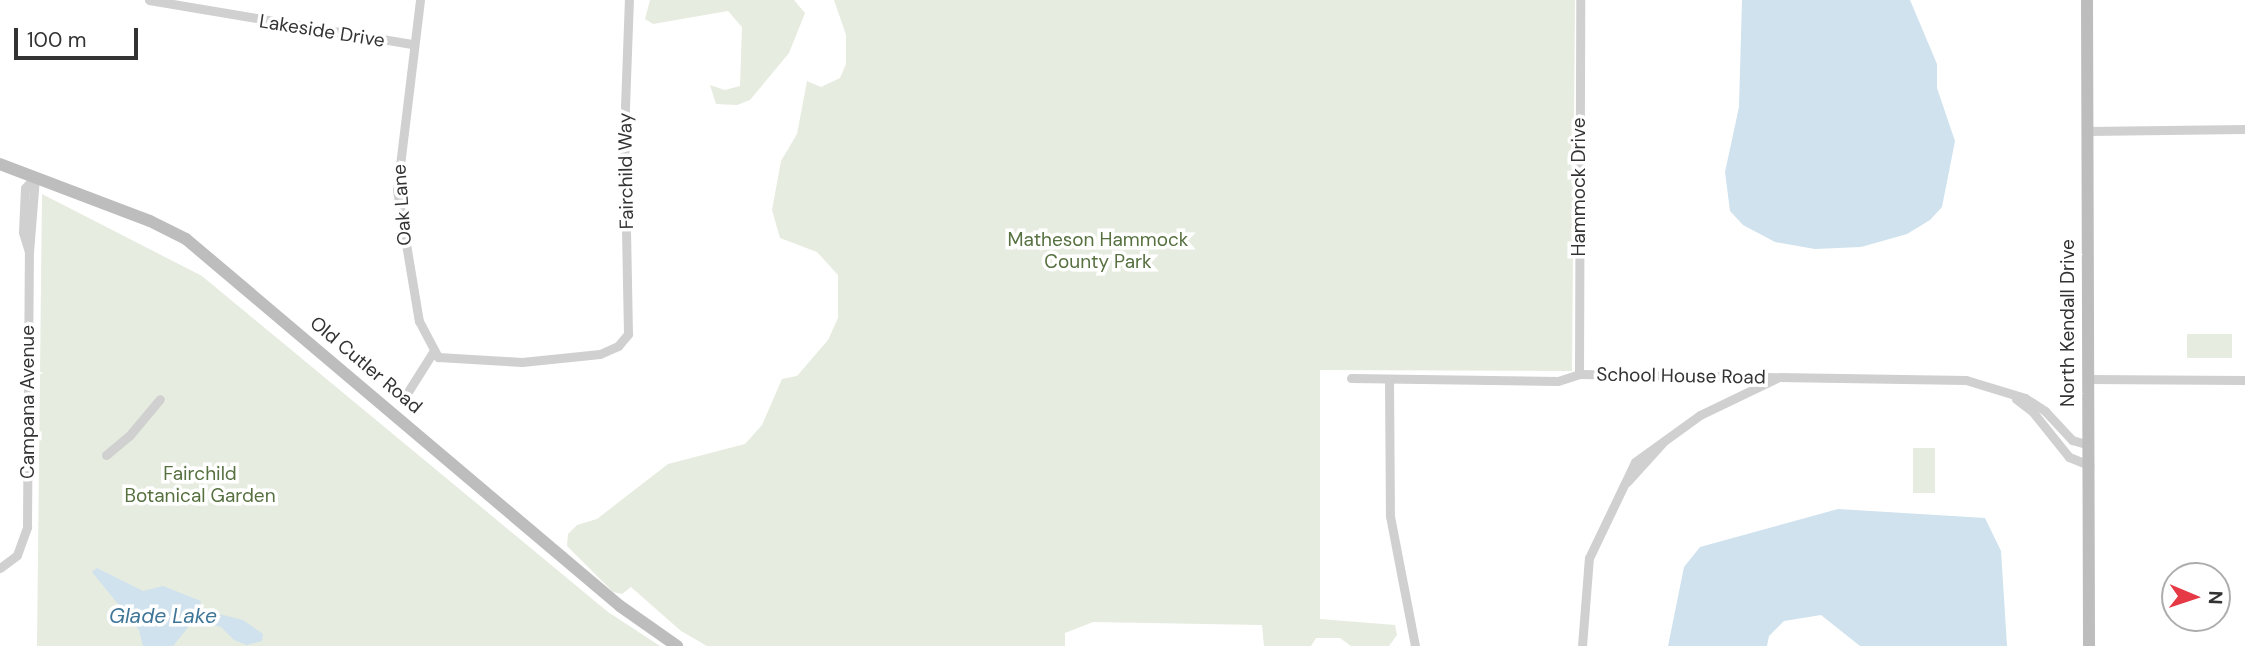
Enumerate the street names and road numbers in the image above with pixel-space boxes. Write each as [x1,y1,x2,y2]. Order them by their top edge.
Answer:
street label: Lakeside Drive [258,10,386,52]
street label: Fairchild Way [614,112,638,230]
street label: Hammock Drive [1568,118,1590,256]
street label: Oak Lane [388,163,416,247]
street label: North Kendall Drive [2057,239,2079,407]
street label: Old Cutler Road [305,312,427,418]
street label: Campana Avenue [17,325,39,479]
street label: School House Road [1596,363,1766,389]

